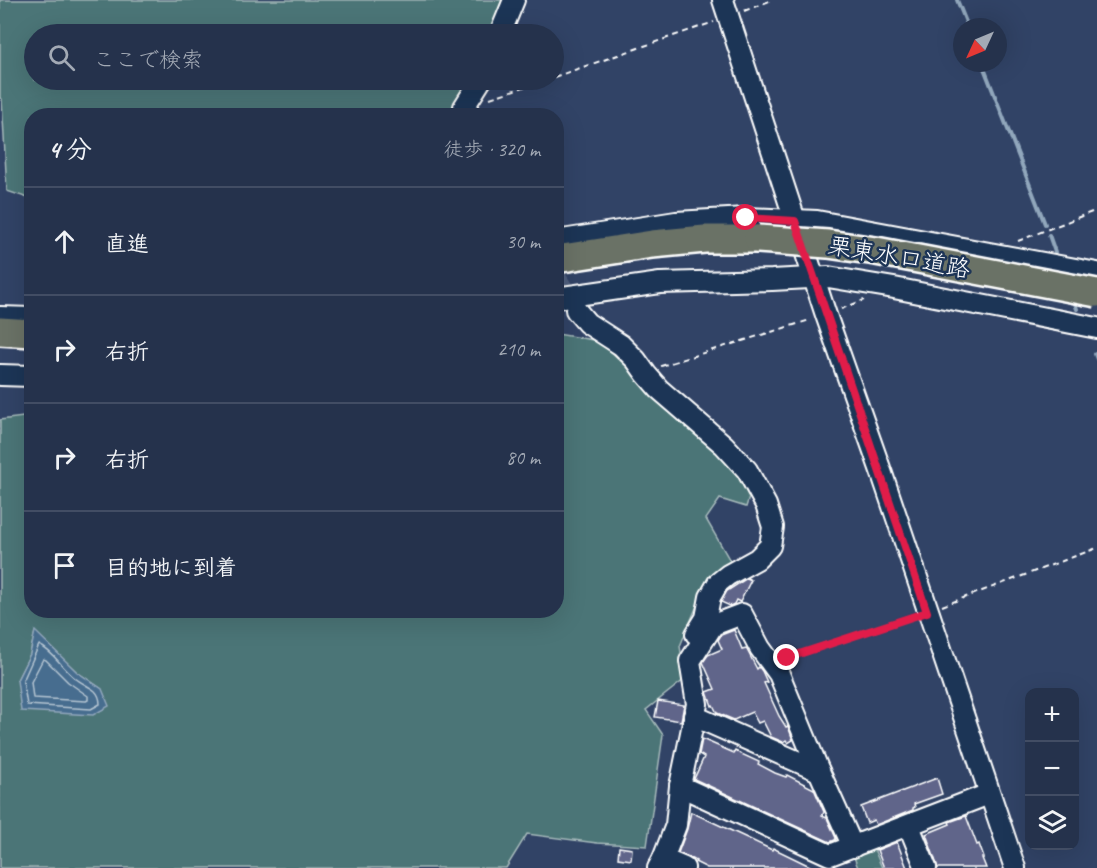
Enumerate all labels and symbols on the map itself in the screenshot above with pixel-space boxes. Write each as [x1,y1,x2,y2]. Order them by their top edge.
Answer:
north arrow [953,18,1007,72]
route start [732,204,758,230]
street label: 栗東水口道路 [825,230,973,284]
route end [773,644,799,670]

